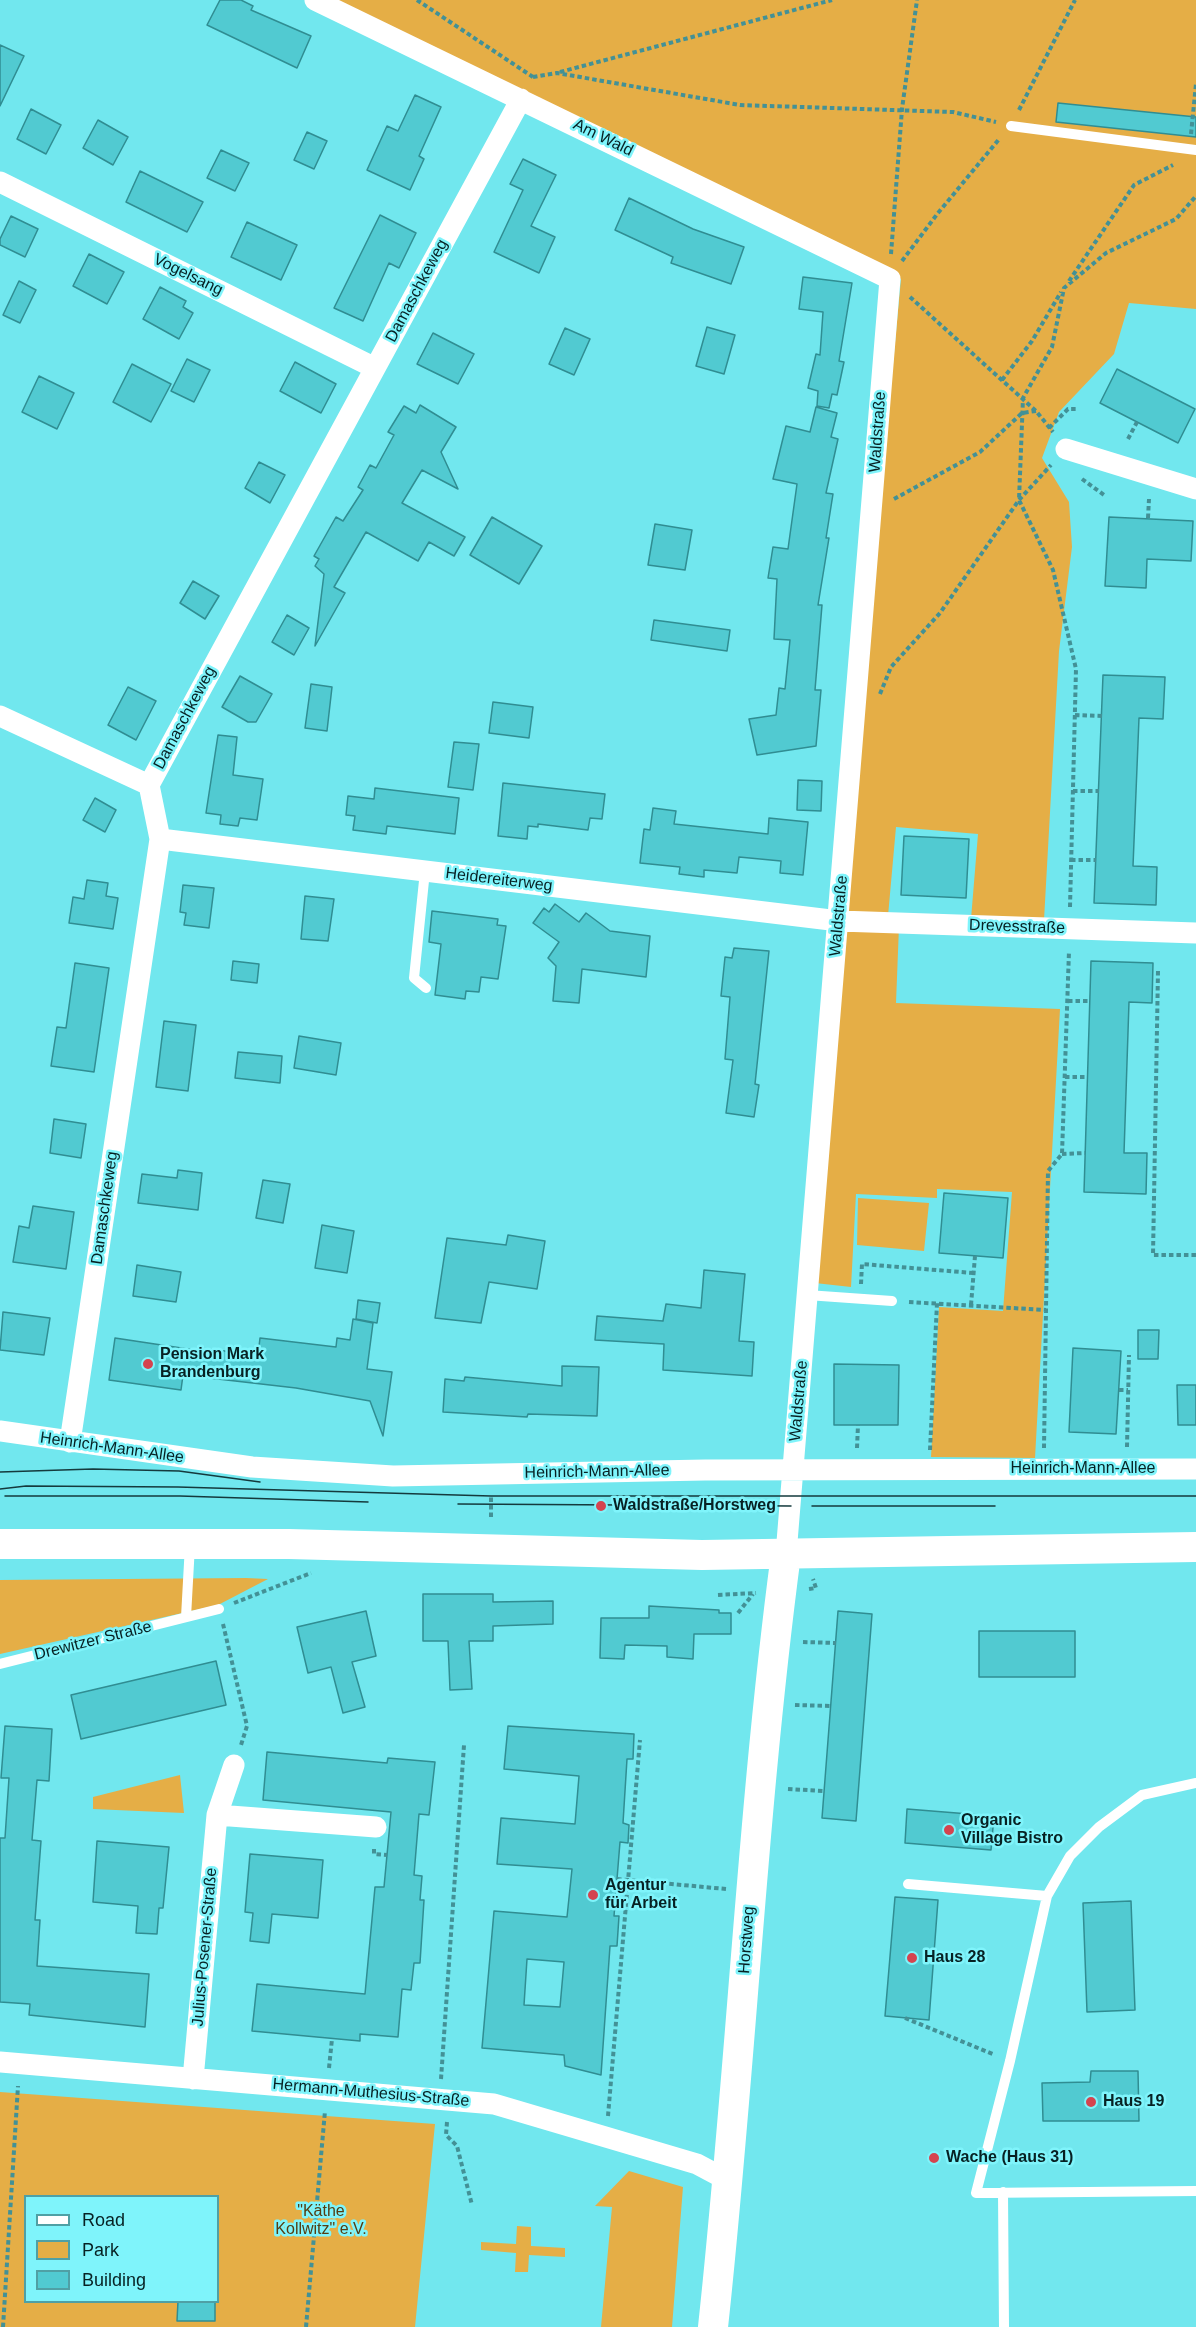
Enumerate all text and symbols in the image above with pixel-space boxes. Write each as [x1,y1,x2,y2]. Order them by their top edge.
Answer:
street label: Am Wald [570,115,636,161]
street label: Damaschkeweg [382,236,452,346]
street label: Vogelsang [150,250,226,300]
street label: Waldstraße [866,391,890,473]
street label: Damaschkeweg [150,663,220,773]
street label: Heidereiterweg [444,864,554,896]
street label: Waldstraße [826,875,852,957]
street label: Drevesstraße [969,916,1065,938]
street label: Damaschkeweg [88,1150,122,1266]
place label: Pension Mark Brandenburg [160,1345,264,1383]
marker: Pension Mark Brandenburg [141,1357,155,1371]
street label: Waldstraße [786,1360,812,1442]
street label: Heinrich-Mann-Allee [39,1428,185,1468]
street label: Heinrich-Mann-Allee [1011,1459,1155,1479]
street label: Heinrich-Mann-Allee [524,1461,670,1483]
place label: Waldstraße/Horstweg [613,1496,776,1516]
marker: Waldstraße/Horstweg [594,1499,608,1513]
street label: Drewitzer Straße [32,1617,154,1665]
place label: Organic Village Bistro [961,1811,1063,1849]
marker: Organic Village Bistro [942,1823,956,1837]
street label: Julius-Posener-Straße [189,1867,221,2027]
place label: Agentur für Arbeit [605,1876,677,1914]
marker: Agentur für Arbeit [586,1888,600,1902]
street label: Horstweg [735,1906,759,1974]
place label: Haus 28 [924,1948,985,1968]
marker: Haus 28 [905,1951,919,1965]
street label: Hermann-Muthesius-Straße [272,2075,470,2111]
place label: Haus 19 [1103,2092,1164,2112]
marker: Haus 19 [1084,2095,1098,2109]
place label: Wache (Haus 31) [946,2148,1073,2168]
marker: Wache (Haus 31) [927,2151,941,2165]
legend [24,2195,219,2303]
park label: "Käthe Kollwitz" e.V. [275,2202,367,2240]
text: Road [82,2210,125,2230]
text: Park [82,2240,119,2260]
text: Building [82,2270,146,2290]

